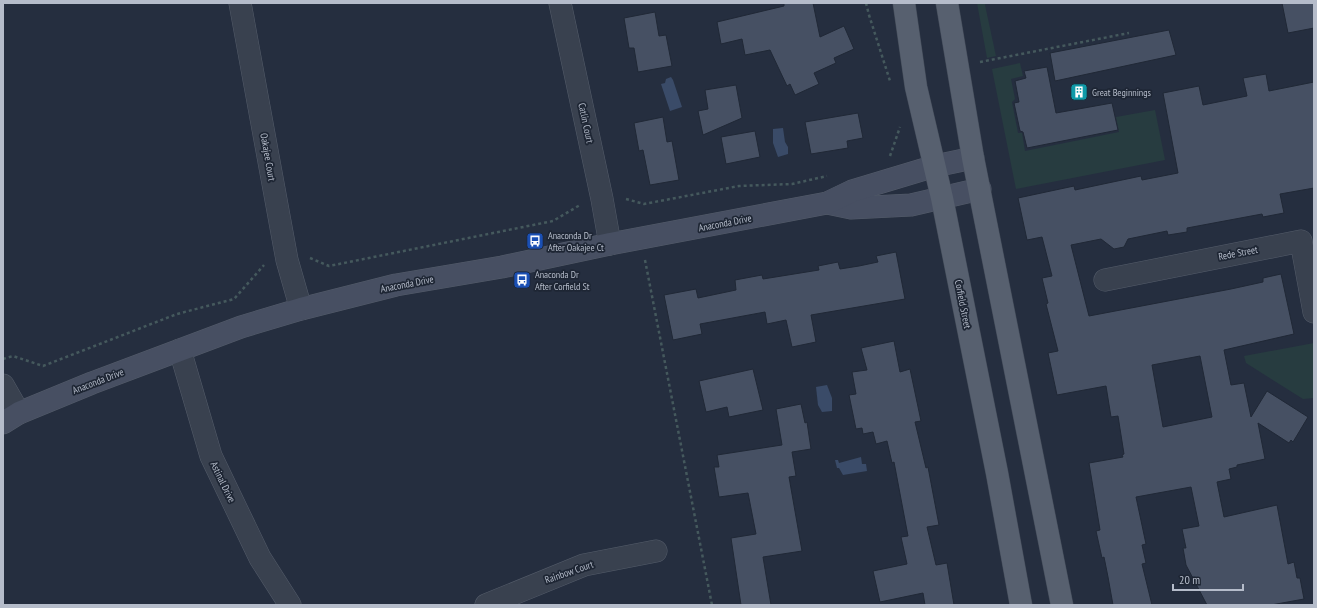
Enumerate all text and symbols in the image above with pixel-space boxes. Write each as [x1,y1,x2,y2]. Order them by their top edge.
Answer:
building icon: Great Beginnings [1069,82,1089,102]
place label: Great Beginnings [1092,86,1152,99]
street label: Catlin Court [575,102,597,145]
street label: Oakajee Court [257,132,279,182]
street label: Anaconda Drive [697,211,753,235]
place label: Anaconda Dr After Oakajee Ct [548,229,604,254]
bus stop icon: Anaconda Dr After Oakajee Ct [525,231,545,251]
street label: Rede Street [1217,243,1259,263]
place label: Anaconda Dr After Corfield St [535,268,590,293]
bus stop icon: Anaconda Dr After Corfield St [512,270,532,290]
street label: Anaconda Drive [379,272,435,296]
street label: Corfield Street [952,279,974,330]
street label: Anaconda Drive [71,365,125,397]
street label: Astinal Drive [208,459,238,505]
street label: Rainbow Court [543,558,595,586]
scale bar [1173,566,1243,592]
text: 20 m [1179,572,1200,587]

